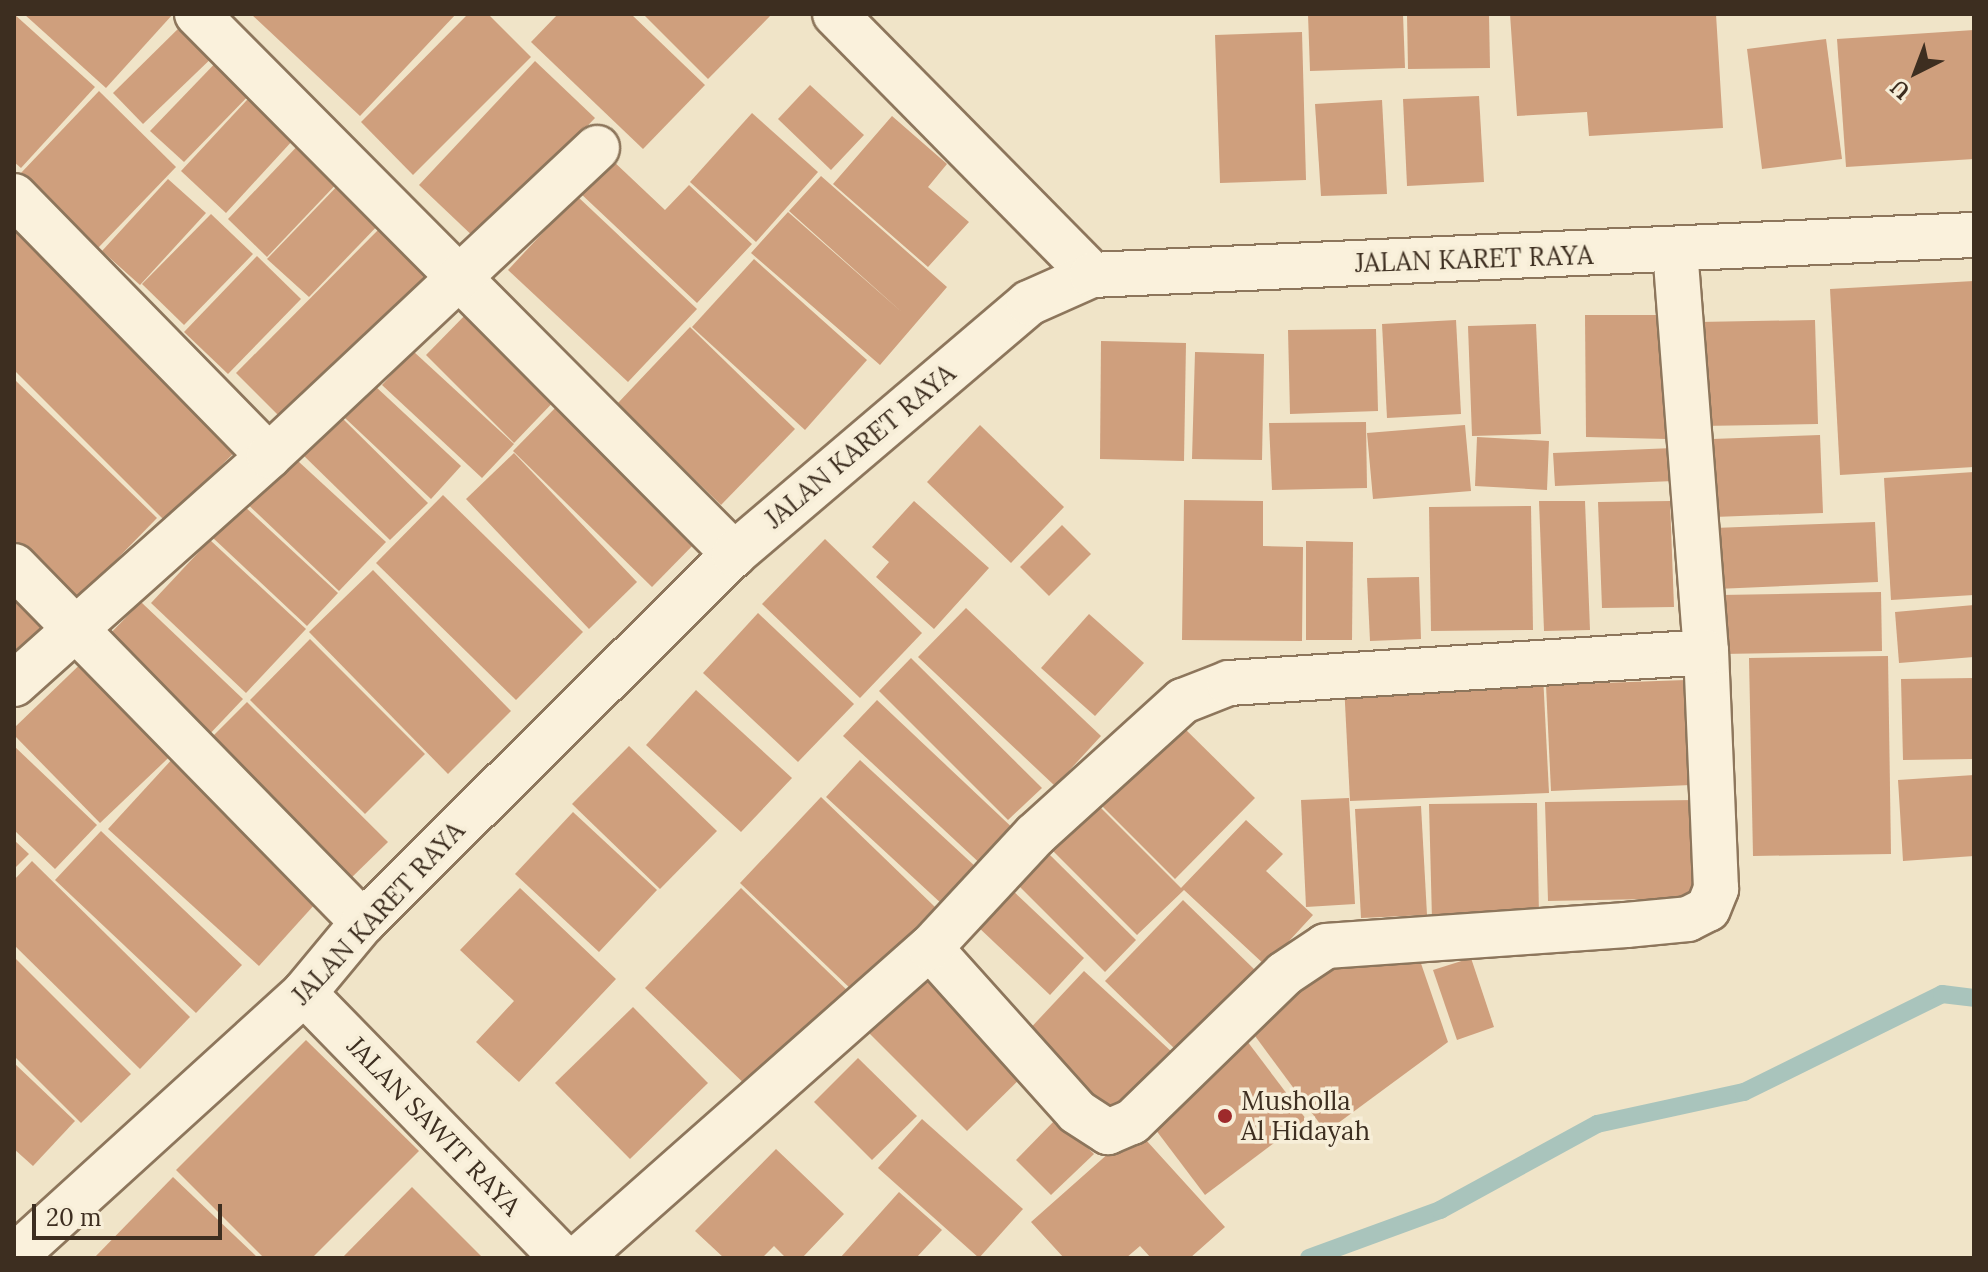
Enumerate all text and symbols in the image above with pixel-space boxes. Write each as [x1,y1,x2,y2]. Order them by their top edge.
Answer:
north arrow [1876,32,1956,112]
text: U [1884,74,1916,106]
street label: JALAN KARET RAYA [1354,239,1594,279]
street label: JALAN KARET RAYA [759,357,961,535]
street label: JALAN KARET RAYA [285,815,471,1011]
street label: JALAN SAWIT RAYA [341,1030,527,1222]
place label: Musholla Al Hidayah [1241,1085,1370,1146]
marker: Musholla Al Hidayah [1216,1107,1234,1125]
scale bar [36,1188,226,1238]
text: 20 m [46,1202,102,1233]

